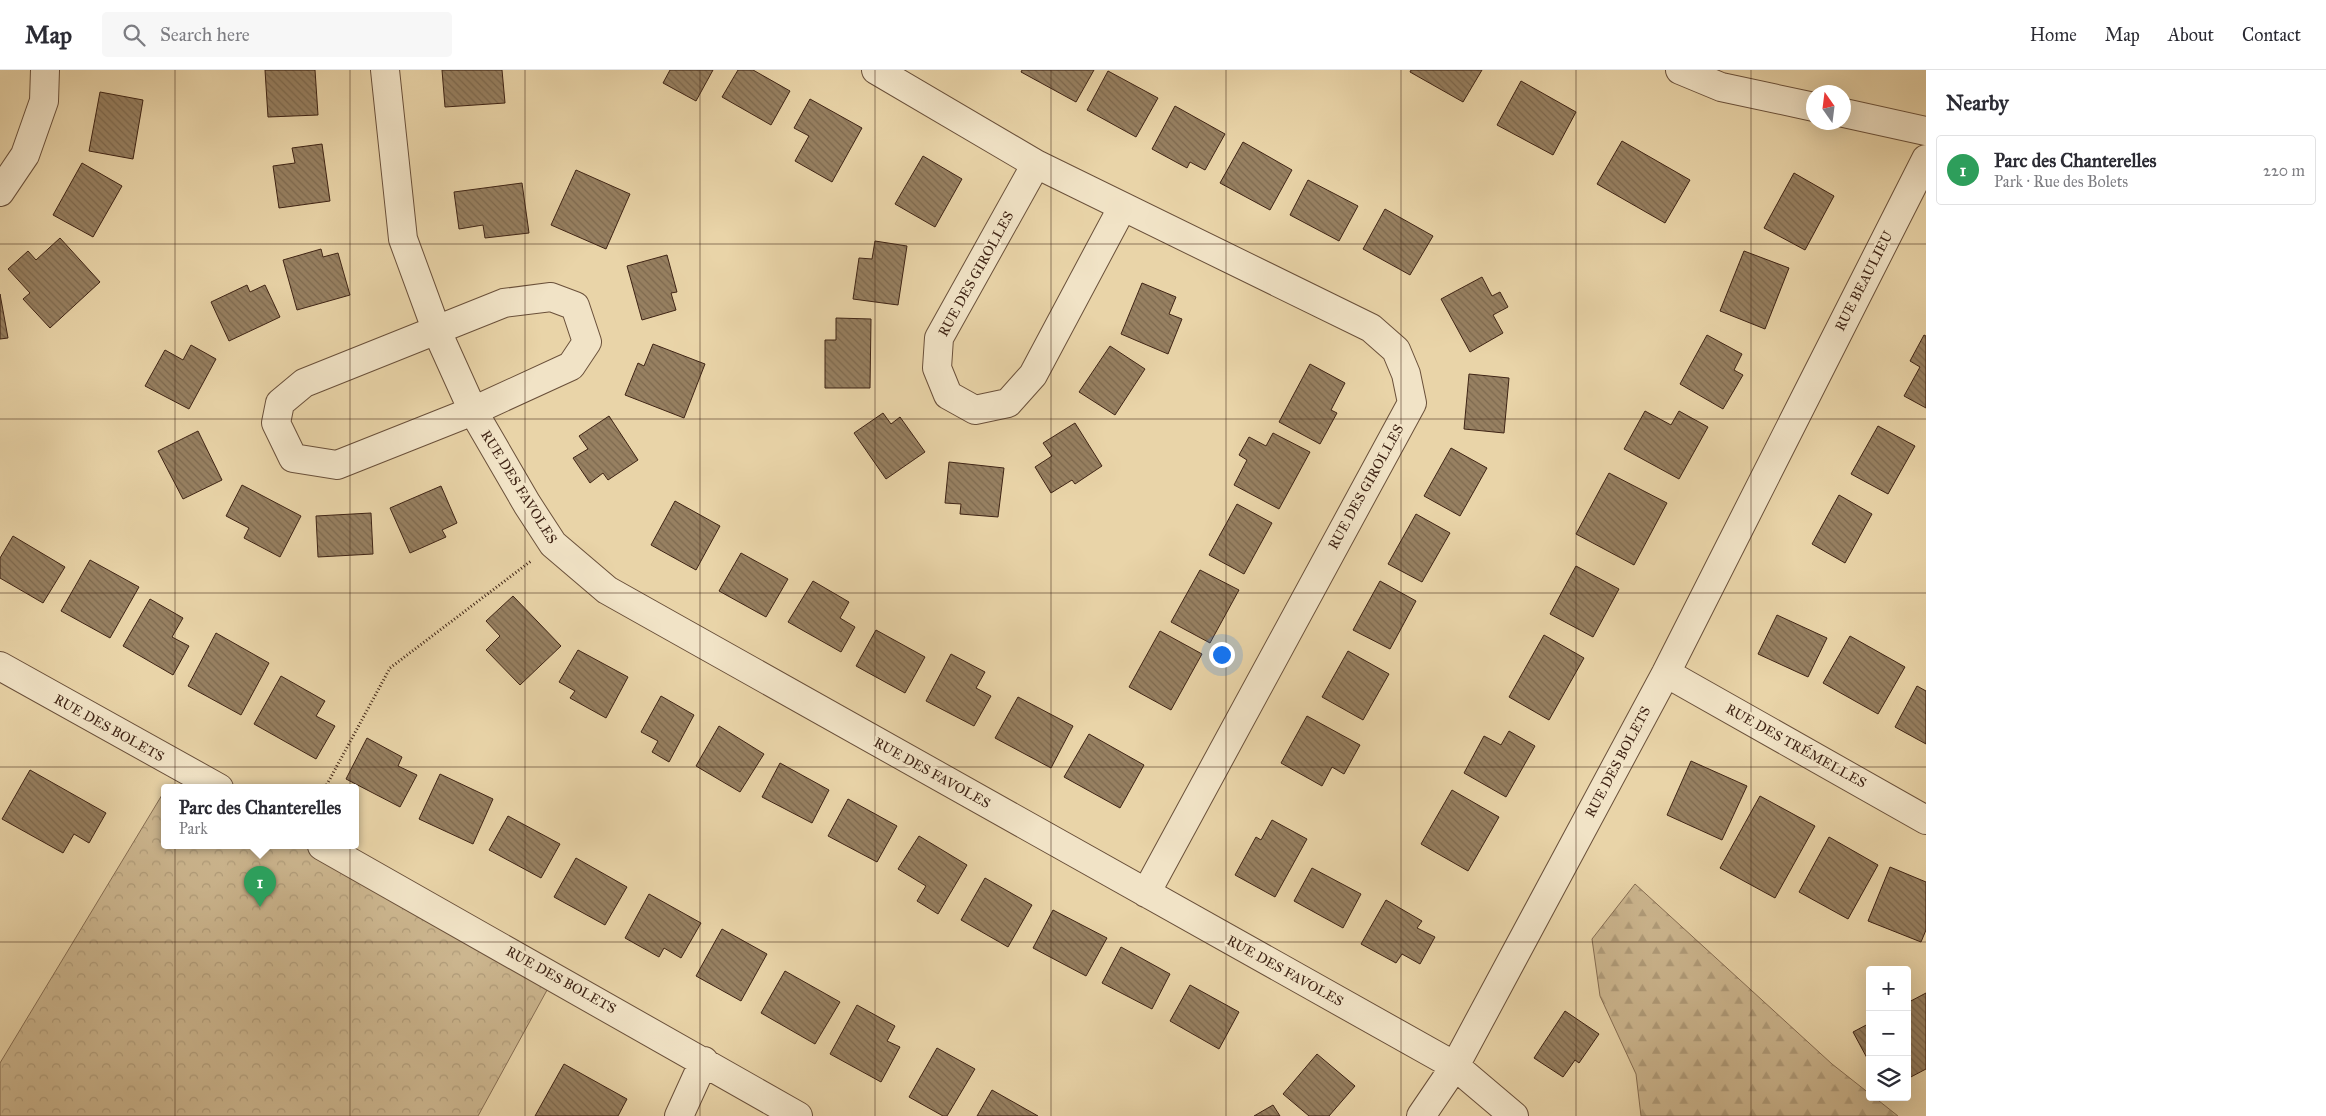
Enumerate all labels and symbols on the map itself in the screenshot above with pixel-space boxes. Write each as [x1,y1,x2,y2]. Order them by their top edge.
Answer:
north arrow [1806,85,1851,130]
street label: RUE DES GIROLLES [935,208,1017,340]
street label: RUE BEAULIEU [1831,227,1897,334]
street label: RUE DES GIROLLES [1325,421,1407,553]
street label: RUE DES FAVOLES [477,427,561,547]
your location [1209,642,1235,668]
street label: RUE DES BOLETS [51,691,167,765]
street label: RUE DES TRÉMELLES [1723,698,1870,792]
street label: RUE DES BOLETS [1582,704,1654,820]
street label: RUE DES FAVOLES [871,734,993,812]
pin: 1 [244,866,276,907]
street label: RUE DES FAVOLES [1224,932,1346,1010]
street label: RUE DES BOLETS [503,943,619,1017]

